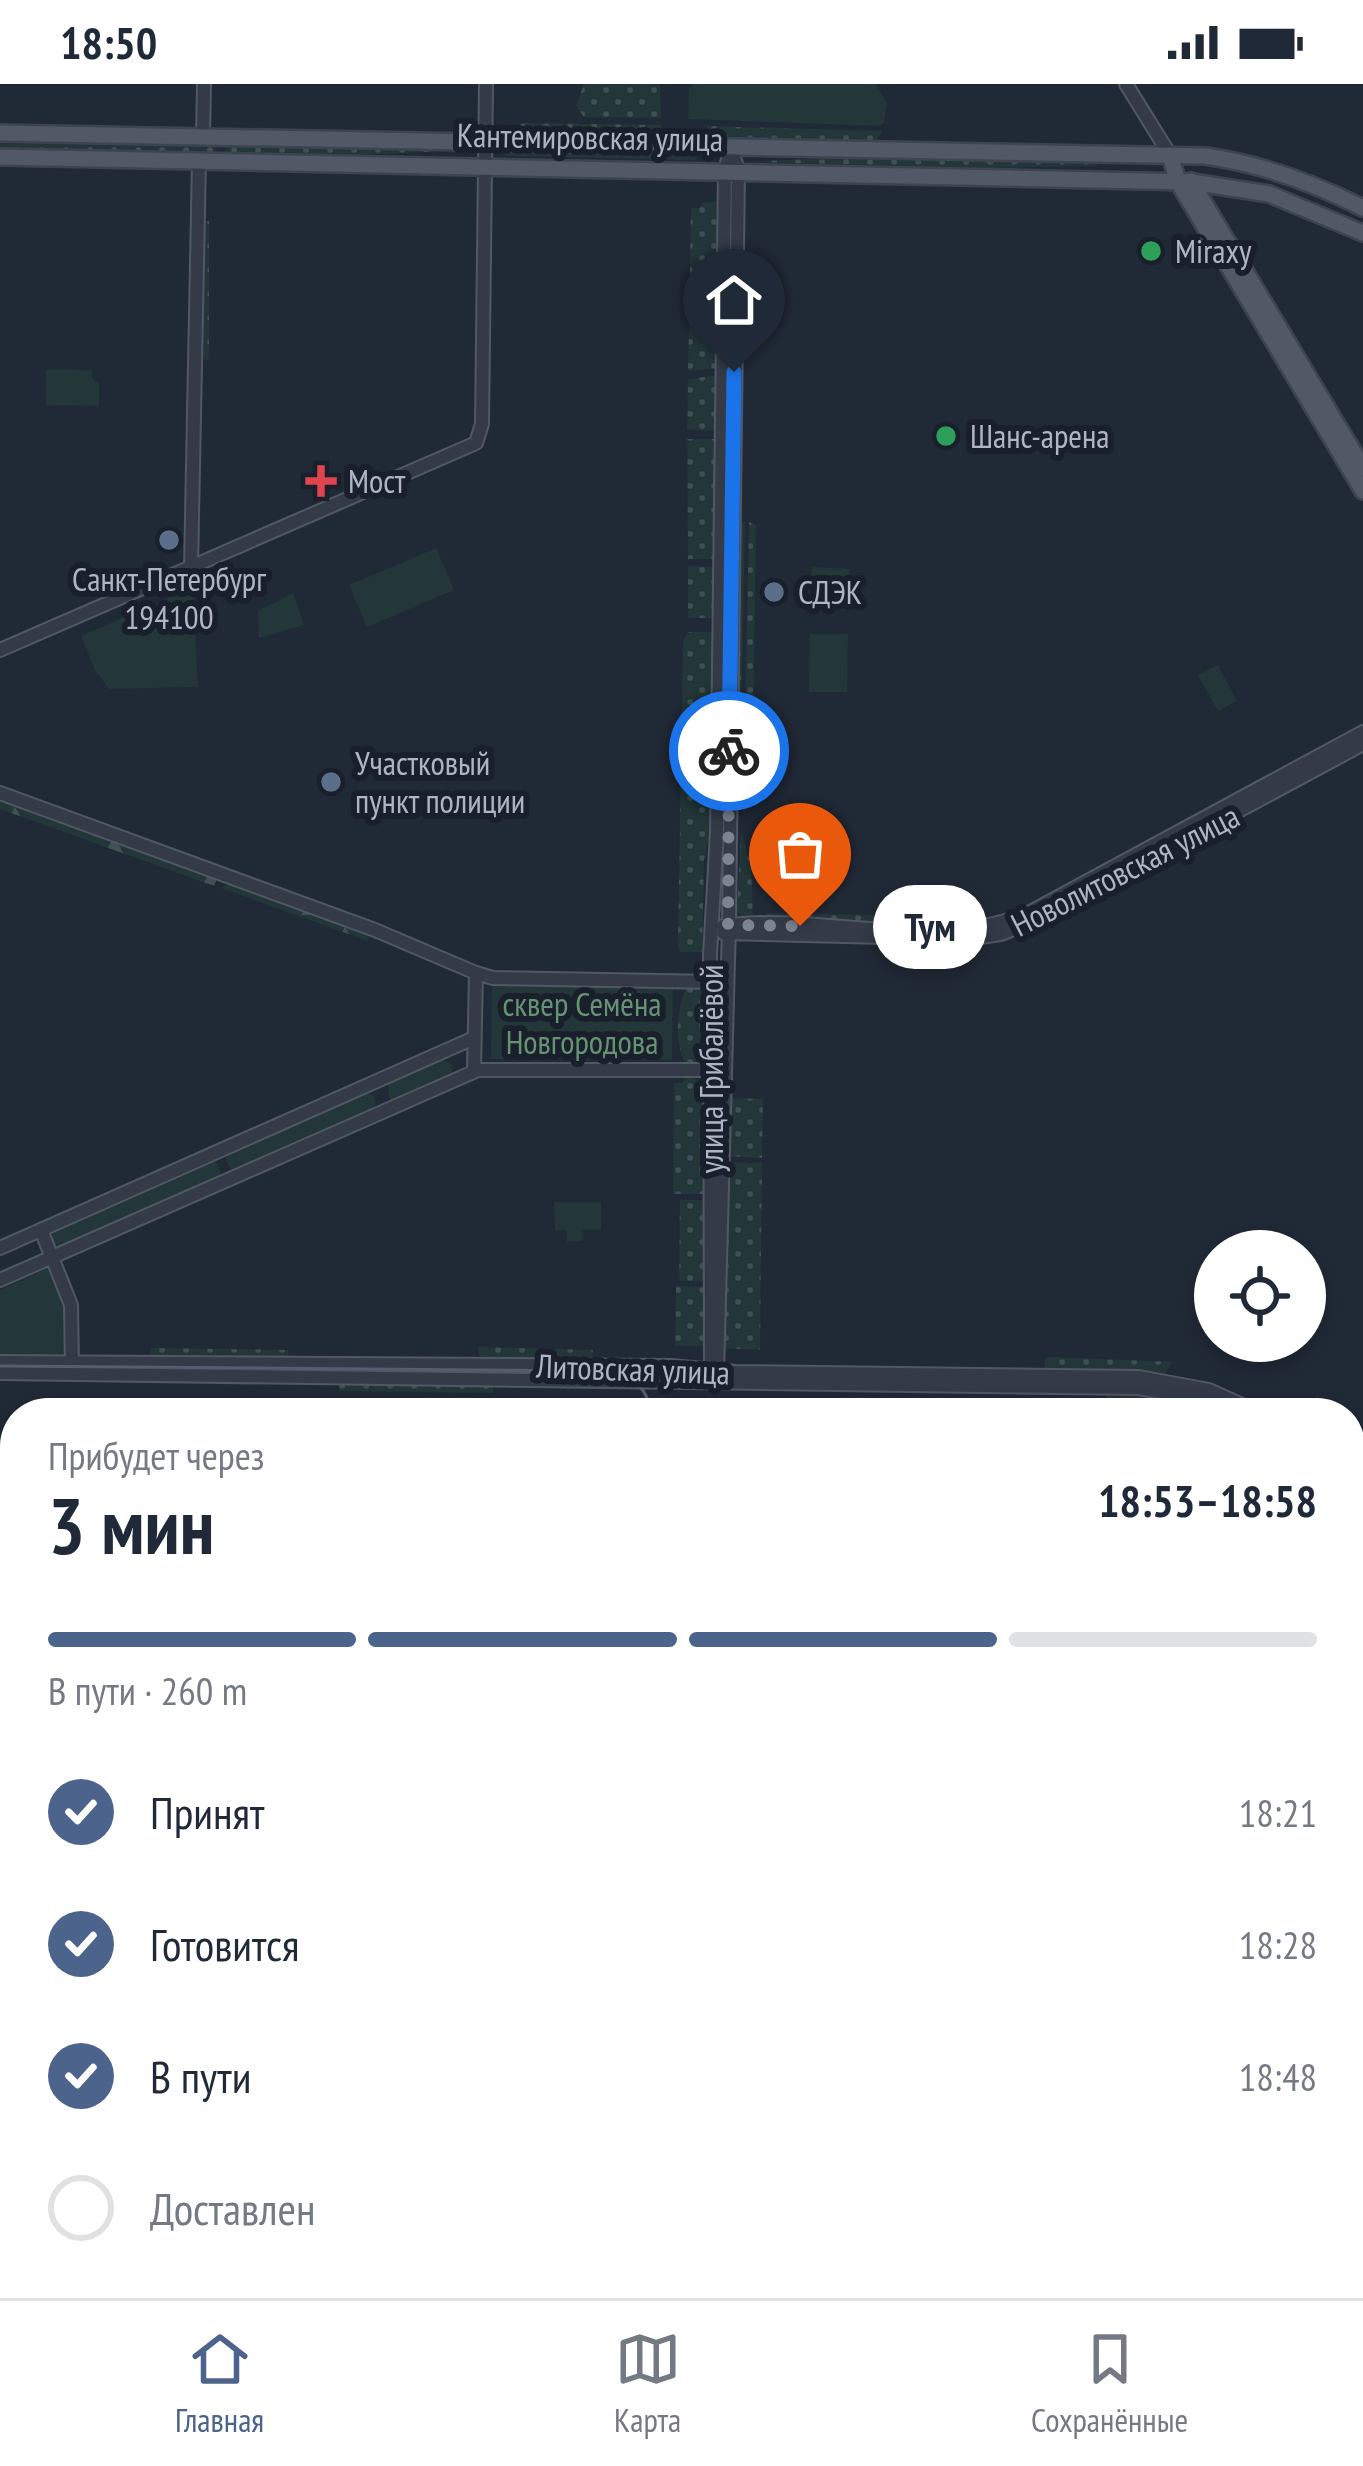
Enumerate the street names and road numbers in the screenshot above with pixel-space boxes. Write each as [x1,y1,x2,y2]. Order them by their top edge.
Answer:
street label: Кантемировская улица [457,113,723,160]
street label: Новолитовская улица [1004,794,1246,945]
street label: улица Грибалёвой [689,965,732,1173]
street label: Литовская улица [534,1344,731,1393]

